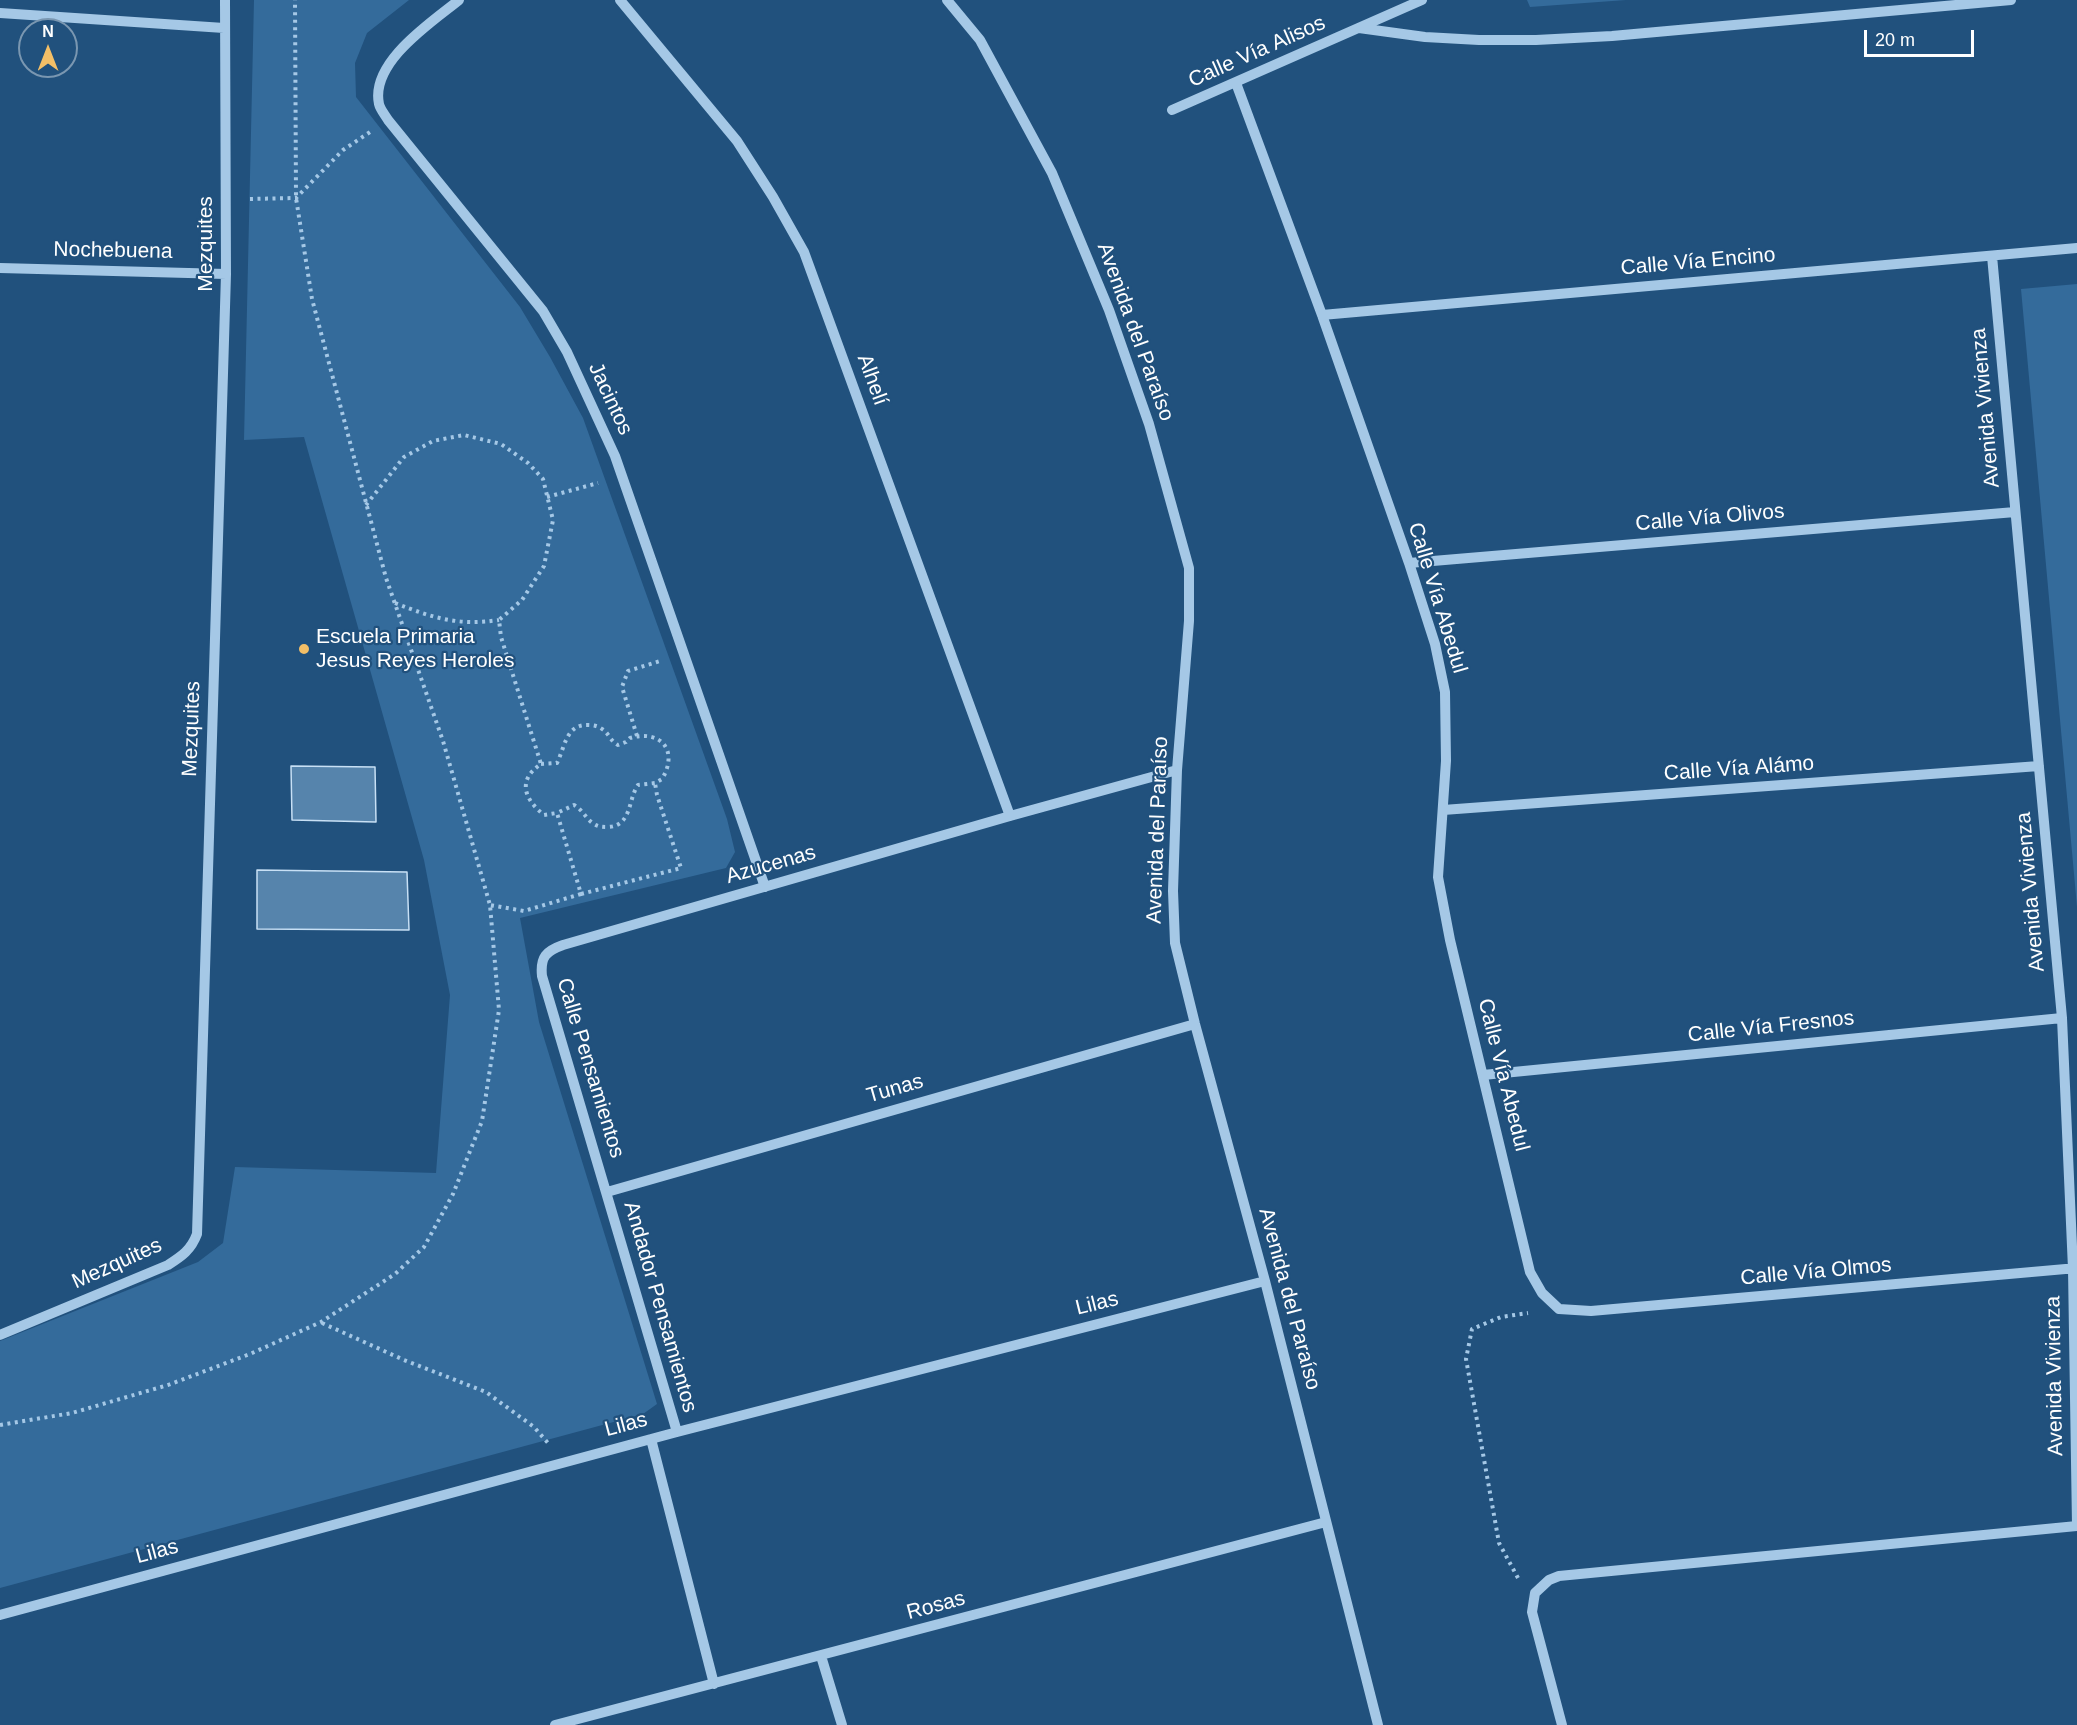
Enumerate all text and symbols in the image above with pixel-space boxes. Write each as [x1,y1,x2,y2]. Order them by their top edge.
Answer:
street label: Calle Vía Alisos [1185,11,1329,93]
north arrow [18,18,78,78]
scale bar [1867,18,1976,56]
text: N [42,23,54,40]
text: 20 m [1875,30,1915,50]
street label: Mezquites [193,196,219,292]
street label: Nochebuena [53,237,173,265]
street label: Avenida del Paraíso [1091,240,1179,424]
street label: Calle Vía Encino [1620,243,1776,281]
street label: Avenida Vivienza [1966,327,2006,489]
street label: Alhelí [851,351,893,409]
street label: Jacintos [582,359,638,439]
street label: Calle Vía Olivos [1634,499,1786,537]
street label: Calle Vía Abedul [1402,520,1472,676]
place label: Escuela Primaria Jesus Reyes Heroles [316,624,514,674]
marker: Escuela Primaria Jesus Reyes Heroles [297,642,311,656]
street label: Mezquites [178,681,206,777]
street label: Avenida del Paraíso [1142,736,1174,924]
street label: Calle Vía Alámo [1663,751,1815,787]
street label: Avenida Vivienza [2011,811,2051,973]
street label: Azucenas [723,840,819,890]
street label: Calle Pensamientos [551,975,629,1161]
street label: Calle Vía Abedul [1472,996,1534,1154]
street label: Calle Vía Fresnos [1687,1006,1855,1048]
street label: Tunas [864,1069,926,1109]
street label: Andador Pensamientos [618,1199,702,1415]
street label: Avenida del Paraíso [1253,1205,1325,1393]
street label: Mezquites [68,1233,166,1295]
street label: Calle Vía Olmos [1739,1253,1893,1291]
street label: Lilas [1073,1287,1121,1321]
street label: Avenida Vivienza [2041,1296,2069,1456]
street label: Lilas [602,1407,650,1443]
street label: Lilas [133,1534,181,1570]
street label: Rosas [904,1586,968,1626]

